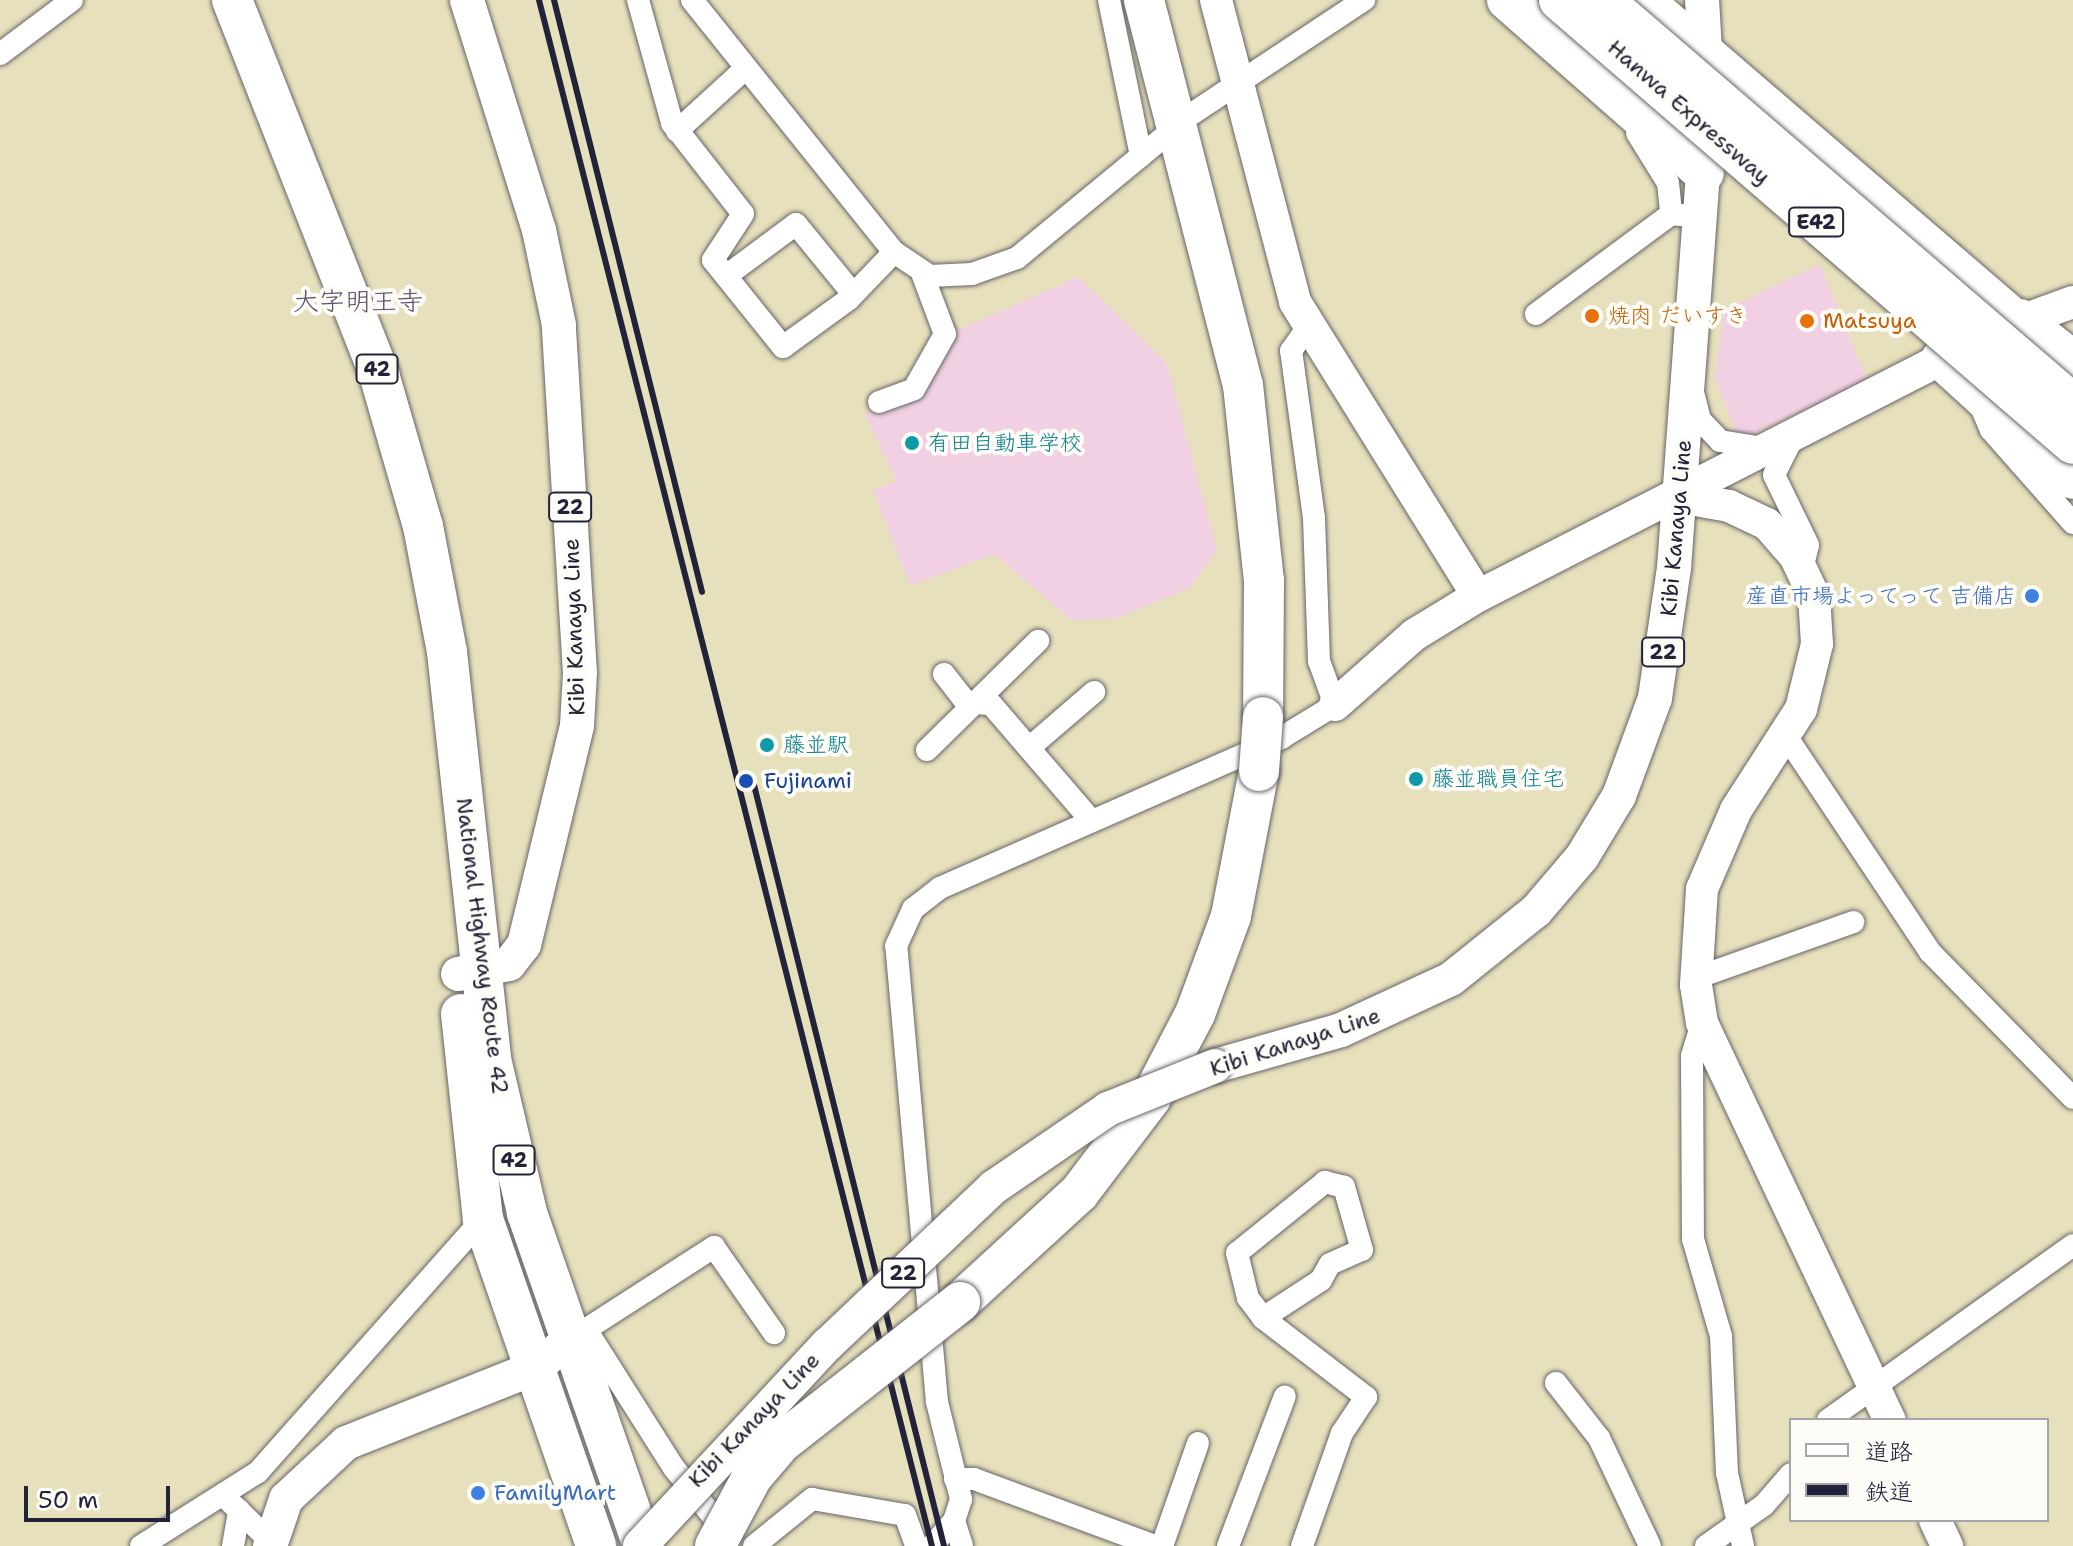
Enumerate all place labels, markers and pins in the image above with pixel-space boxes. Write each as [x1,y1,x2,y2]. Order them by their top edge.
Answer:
place label: 焼肉 だいすき [1608,303,1748,329]
marker: 焼肉 だいすき [1583,307,1601,325]
place label: Matsuya [1823,308,1916,334]
marker: Matsuya [1798,312,1816,330]
place label: 有田自動車学校 [928,430,1082,456]
marker: 有田自動車学校 [903,434,921,452]
place label: 産直市場よってって 吉備店 [1744,583,2016,609]
marker: 産直市場よってって 吉備店 [2023,587,2041,605]
place label: 藤並駅 [783,732,849,758]
marker: 藤並駅 [758,736,776,754]
place label: 藤並職員住宅 [1432,766,1564,792]
place label: Fujinami [764,768,852,794]
marker: Fujinami [735,770,757,792]
marker: 藤並職員住宅 [1407,770,1425,788]
place label: FamilyMart [494,1480,616,1506]
marker: FamilyMart [469,1484,487,1502]

